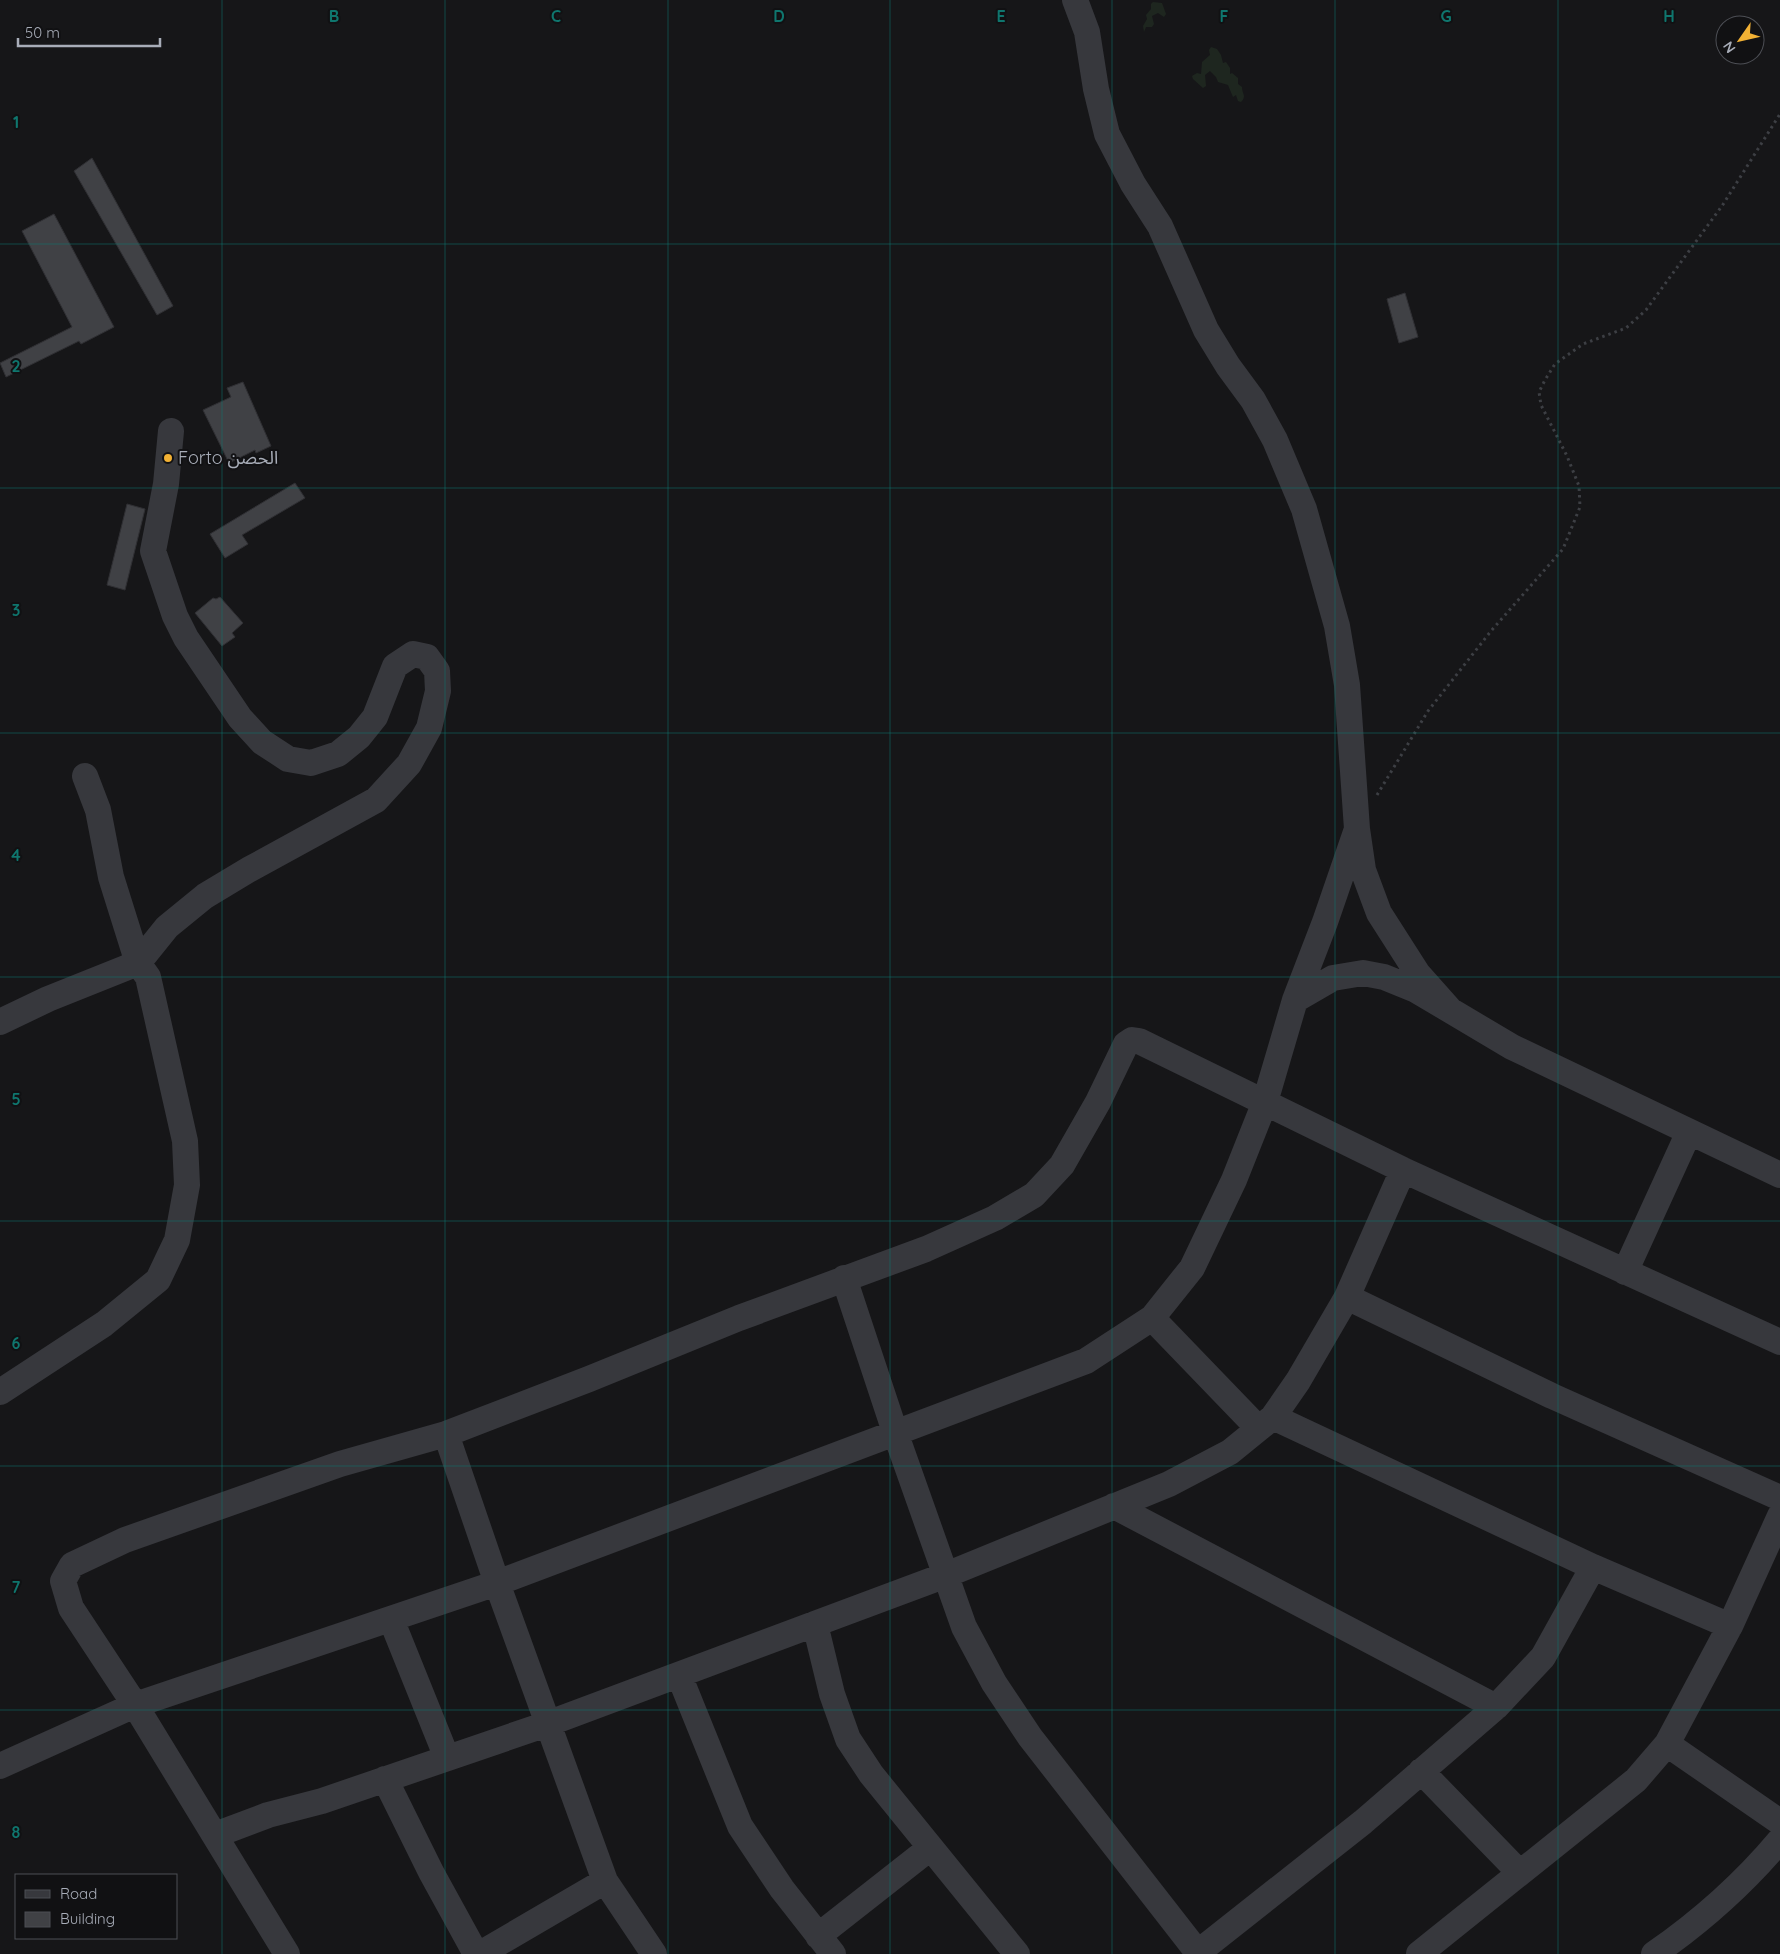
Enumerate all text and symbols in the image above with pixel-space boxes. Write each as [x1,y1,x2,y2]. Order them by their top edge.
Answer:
text: B [329,6,339,26]
text: C [551,6,561,26]
text: D [773,6,785,26]
text: E [996,6,1006,26]
text: F [1220,6,1229,26]
text: G [1440,6,1452,26]
text: H [1663,6,1675,26]
scale bar [18,15,160,47]
north arrow [1715,15,1765,65]
text: 50 m [25,23,60,42]
text: N [1719,38,1740,57]
text: 1 [13,112,19,132]
text: 2 [11,356,21,376]
place label: Forto الحصن [178,446,278,469]
marker: Forto الحصن [162,452,174,464]
text: 3 [12,600,20,620]
text: 4 [11,845,21,865]
text: 5 [11,1089,21,1109]
text: 6 [12,1333,21,1353]
text: 7 [12,1577,21,1597]
text: 8 [12,1822,21,1842]
legend [15,1874,178,1939]
text: Road [60,1884,97,1903]
text: Building [60,1909,115,1928]

